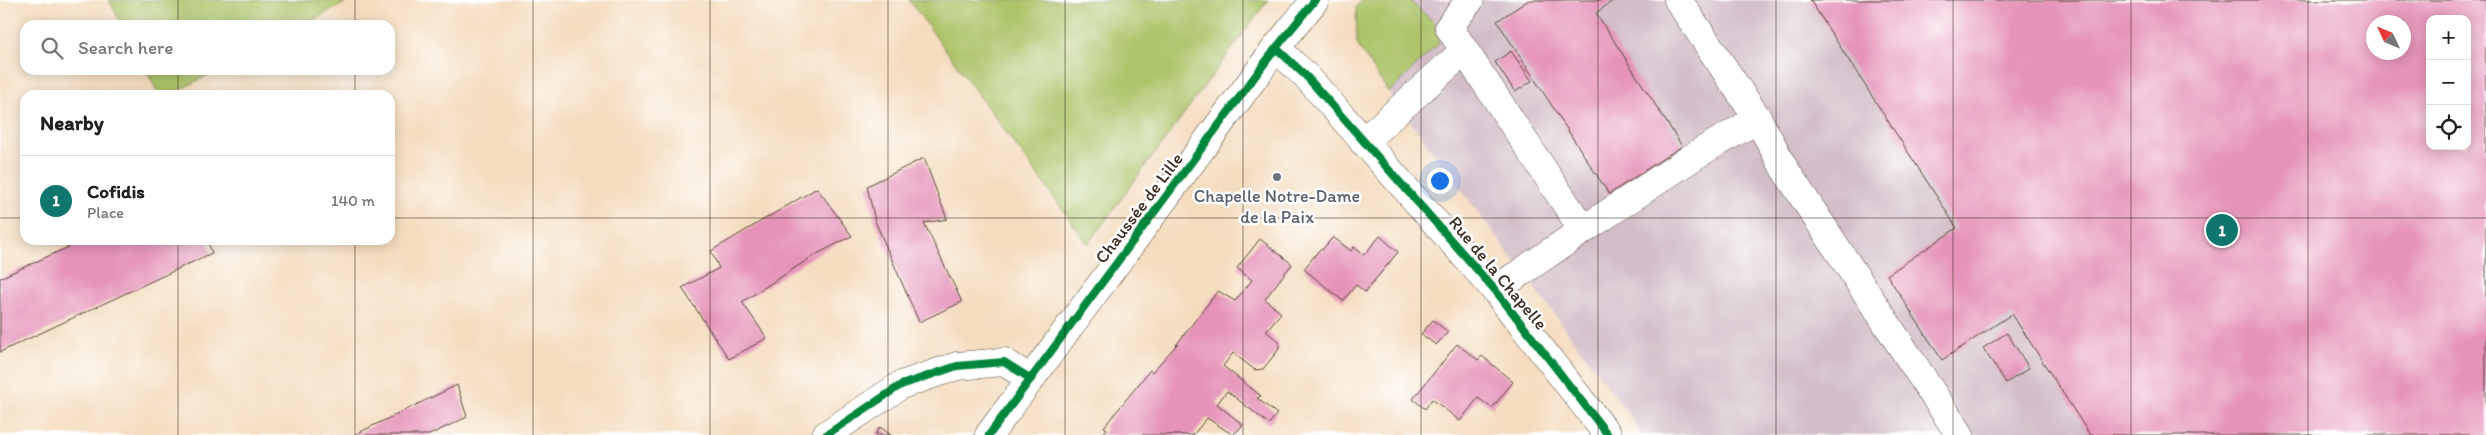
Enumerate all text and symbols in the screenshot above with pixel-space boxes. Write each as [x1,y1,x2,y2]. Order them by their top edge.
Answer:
north arrow [2366,15,2411,60]
map controls [2426,15,2471,150]
button: + [2426,15,2471,60]
search box [20,20,395,75]
icon: search [38,34,66,62]
text: Search here [78,36,173,59]
button: − [2426,60,2471,105]
button: locate [2426,105,2471,150]
text: Nearby [40,110,104,135]
street label: Chaussée de Lille [1090,148,1188,268]
your location [1427,168,1453,194]
marker: Chapelle Notre-Dame de la Paix [1271,171,1283,183]
text: Cofidis [87,180,145,203]
place label: Chapelle Notre-Dame de la Paix [1194,185,1360,228]
text: 1 [52,191,60,210]
text: 140 m [331,191,375,210]
text: Place [87,203,124,222]
pin: 1 [2206,211,2238,249]
street label: Rue de la Chapelle [1444,212,1552,334]

